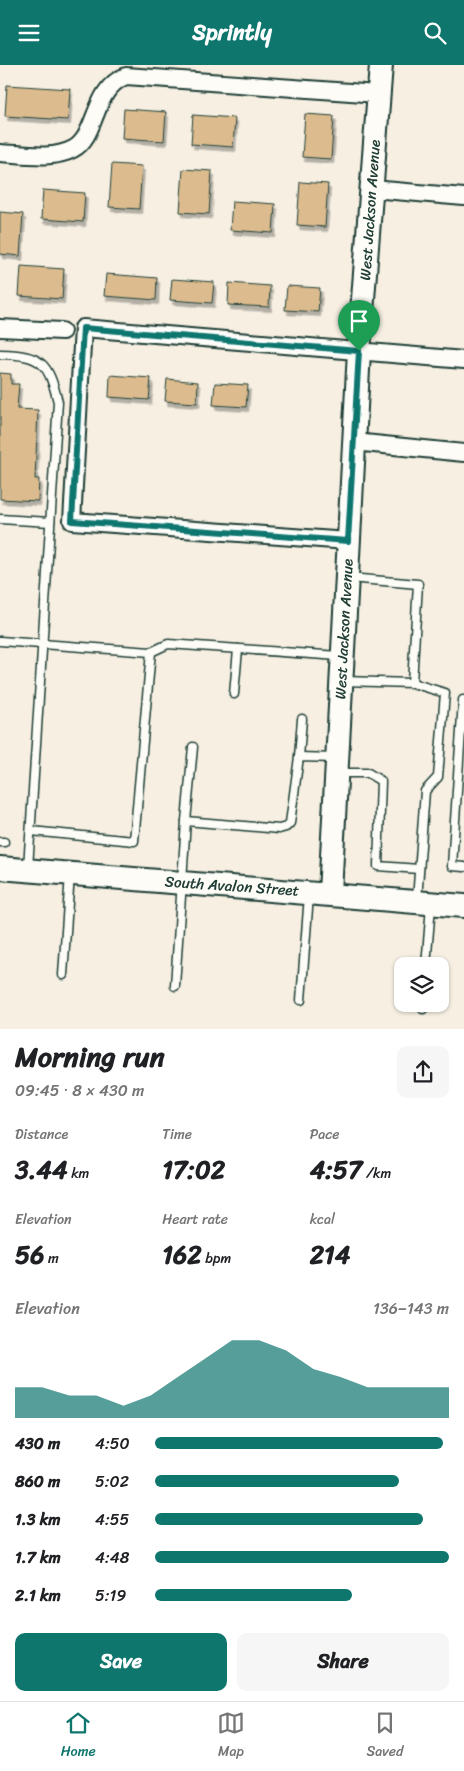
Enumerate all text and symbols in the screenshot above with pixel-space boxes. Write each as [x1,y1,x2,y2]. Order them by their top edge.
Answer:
text: Sprintly [192,13,272,52]
icon: menu [15,19,43,47]
icon: search [421,19,449,47]
street label: West Jackson Avenue [352,139,388,281]
pin [338,300,380,351]
icon: arrive [345,307,373,335]
street label: West Jackson Avenue [327,558,361,700]
street label: South Avalon Street [164,868,301,904]
map controls [394,957,449,1012]
button: layers [394,957,449,1012]
text: Morning run [15,1032,165,1081]
button: share [397,1046,449,1098]
text: 09:45 · 8 × 430 m [15,1076,144,1105]
text: Distance [15,1122,68,1147]
text: Time [162,1122,192,1147]
text: Pace [310,1122,339,1147]
text: 3.44 [15,1147,68,1192]
text: 17:02 [162,1147,225,1192]
text: 4:57 [310,1147,362,1192]
text: km [68,1161,89,1186]
text: /km [362,1161,391,1186]
text: Elevation [15,1207,72,1232]
text: Heart rate [162,1207,228,1232]
text: kcal [310,1207,335,1232]
text: 56 [15,1232,44,1277]
text: 162 [162,1232,202,1277]
text: 214 [310,1232,350,1277]
text: m [44,1246,59,1271]
text: bpm [202,1246,231,1271]
text: Elevation [15,1294,80,1323]
text: 136–143 m [373,1294,449,1323]
text: 430 m [15,1429,60,1458]
text: 4:50 [95,1429,130,1458]
text: 860 m [15,1467,60,1496]
text: 5:02 [95,1467,129,1496]
text: 1.3 km [15,1505,60,1534]
text: 4:55 [95,1505,129,1534]
text: 1.7 km [15,1543,61,1572]
text: 4:48 [95,1543,129,1572]
text: 2.1 km [15,1581,61,1610]
text: 5:19 [95,1581,126,1610]
button: Save [15,1633,227,1691]
button: Share [237,1633,449,1691]
tab: Home [61,1709,96,1764]
tab: Map [217,1709,245,1764]
tab: Saved [366,1709,403,1764]

